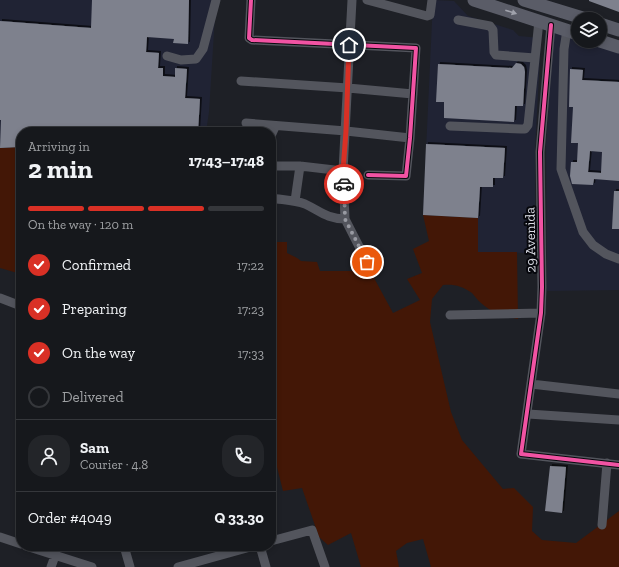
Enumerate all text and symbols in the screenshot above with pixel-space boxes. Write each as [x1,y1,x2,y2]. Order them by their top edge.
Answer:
one-way arrow [505,9,517,15]
map controls [571,12,607,48]
button: layers [571,12,607,48]
pin [332,28,366,62]
icon: home [338,34,360,56]
text: Arriving in [28,139,90,154]
text: 17:43–17:48 [188,152,264,170]
text: 2 min [28,153,93,185]
courier [324,164,364,204]
icon: car [333,173,355,195]
street label: 29 Avenida [521,207,540,273]
text: On the way · 120 m [28,217,133,232]
pin [350,245,384,279]
icon: bag [356,251,378,273]
icon: check [28,254,50,276]
text: Confirmed [62,256,131,274]
text: 17:22 [237,258,264,273]
icon: check [28,298,50,320]
text: Preparing [62,300,127,318]
text: 17:23 [237,302,264,317]
icon: check [28,342,50,364]
text: On the way [62,344,135,362]
text: 17:33 [237,346,264,361]
text: Delivered [62,388,124,406]
button: person [28,435,70,477]
button: phone [222,435,264,477]
text: Sam [80,439,109,457]
text: Courier · 4.8 [80,457,148,472]
text: Order #4049 [28,509,112,527]
text: Q 33.30 [214,509,264,527]

